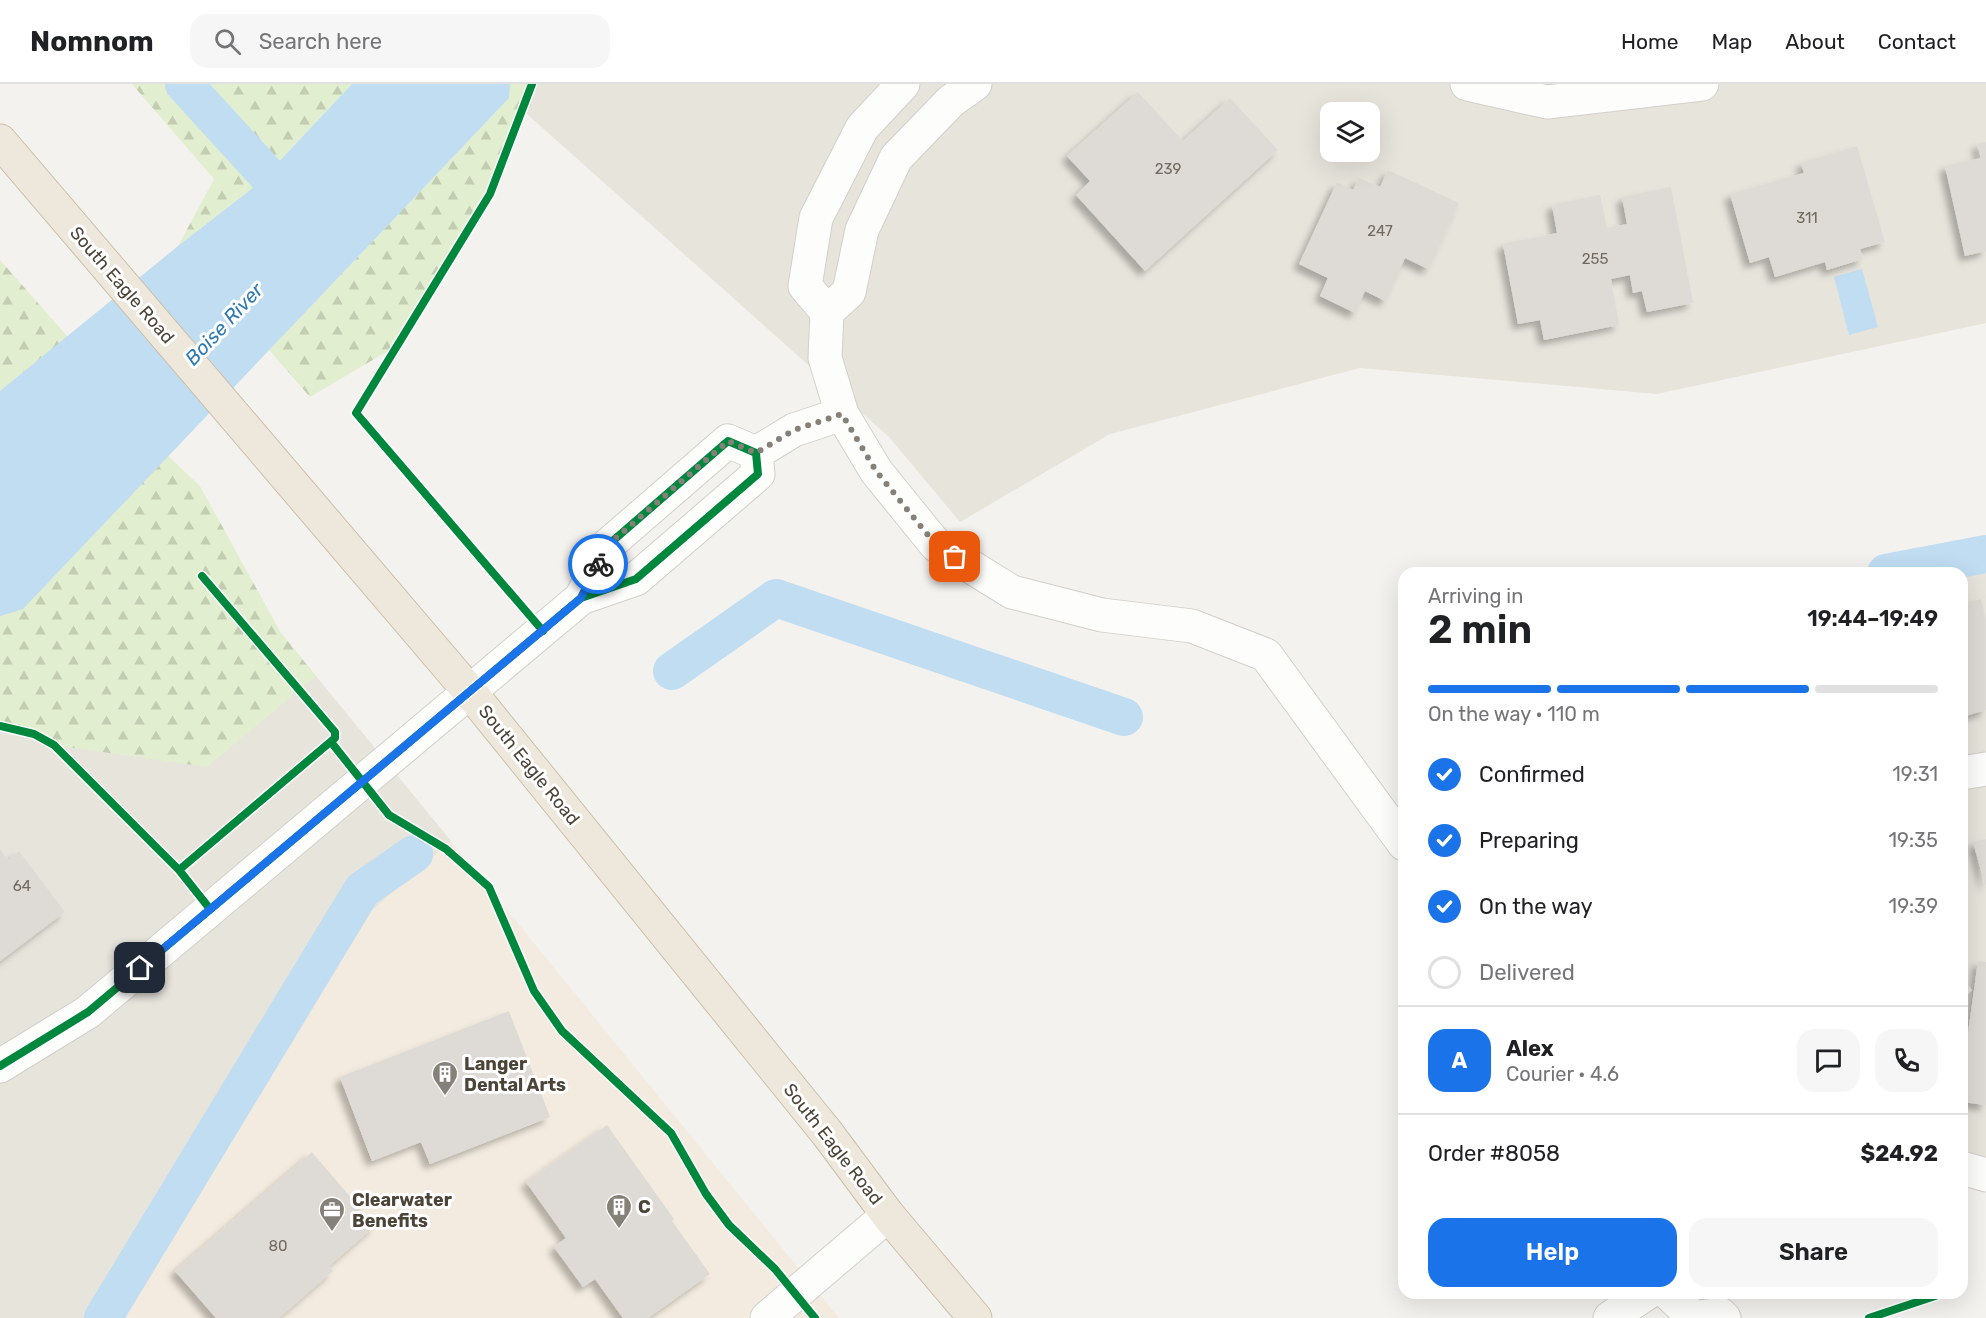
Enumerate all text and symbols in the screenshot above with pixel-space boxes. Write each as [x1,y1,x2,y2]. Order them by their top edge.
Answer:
search box [190,14,610,68]
text: Nomnom [30,25,154,58]
icon: search [211,25,244,58]
text: Search here [259,28,382,55]
text: Home [1621,29,1678,54]
text: Map [1711,29,1752,54]
text: About [1785,29,1845,54]
text: Contact [1878,29,1956,54]
map controls [1320,102,1380,162]
button: layers [1320,102,1380,162]
house number: 239 [1155,160,1181,178]
house number: 311 [1796,209,1818,227]
street label: South Eagle Road [65,222,179,348]
house number: 247 [1367,222,1393,240]
house number: 255 [1582,250,1608,268]
water label: Boise River [180,277,269,370]
pin [929,531,980,582]
courier [568,534,628,594]
icon: bag [938,540,971,573]
icon: bike [582,548,615,581]
text: Arriving in [1428,584,1523,608]
text: 19:44–19:49 [1807,605,1938,632]
text: 2 min [1428,607,1532,653]
street label: South Eagle Road [474,701,584,829]
text: On the way · 110 m [1428,702,1600,726]
icon: check [1428,758,1461,791]
text: Confirmed [1479,761,1585,788]
text: 19:31 [1892,762,1938,786]
icon: check [1428,824,1461,857]
text: Preparing [1479,827,1579,854]
text: 19:35 [1889,828,1938,852]
house number: 64 [13,877,31,895]
icon: check [1428,890,1461,923]
text: On the way [1479,893,1593,920]
text: 19:39 [1889,894,1938,918]
pin [114,942,165,993]
icon: home [123,951,156,984]
text: Delivered [1479,959,1575,986]
button: chat [1797,1029,1860,1092]
button: phone [1875,1029,1938,1092]
text: Alex [1506,1035,1554,1062]
text: A [1452,1047,1467,1074]
place label: Langer Dental Arts [464,1053,566,1096]
building icon: Langer Dental Arts [430,1059,460,1097]
text: Courier · 4.6 [1506,1062,1619,1086]
street label: South Eagle Road [779,1079,887,1209]
text: Order #8058 [1428,1140,1560,1167]
text: $24.92 [1860,1140,1938,1167]
place label: Clearwater Benefits [352,1189,452,1232]
building icon: C [604,1192,634,1230]
office icon: Clearwater Benefits [317,1195,347,1233]
place label: C [638,1196,651,1218]
button: Help [1428,1218,1677,1287]
button: Share [1689,1218,1938,1287]
house number: 80 [268,1237,288,1255]

